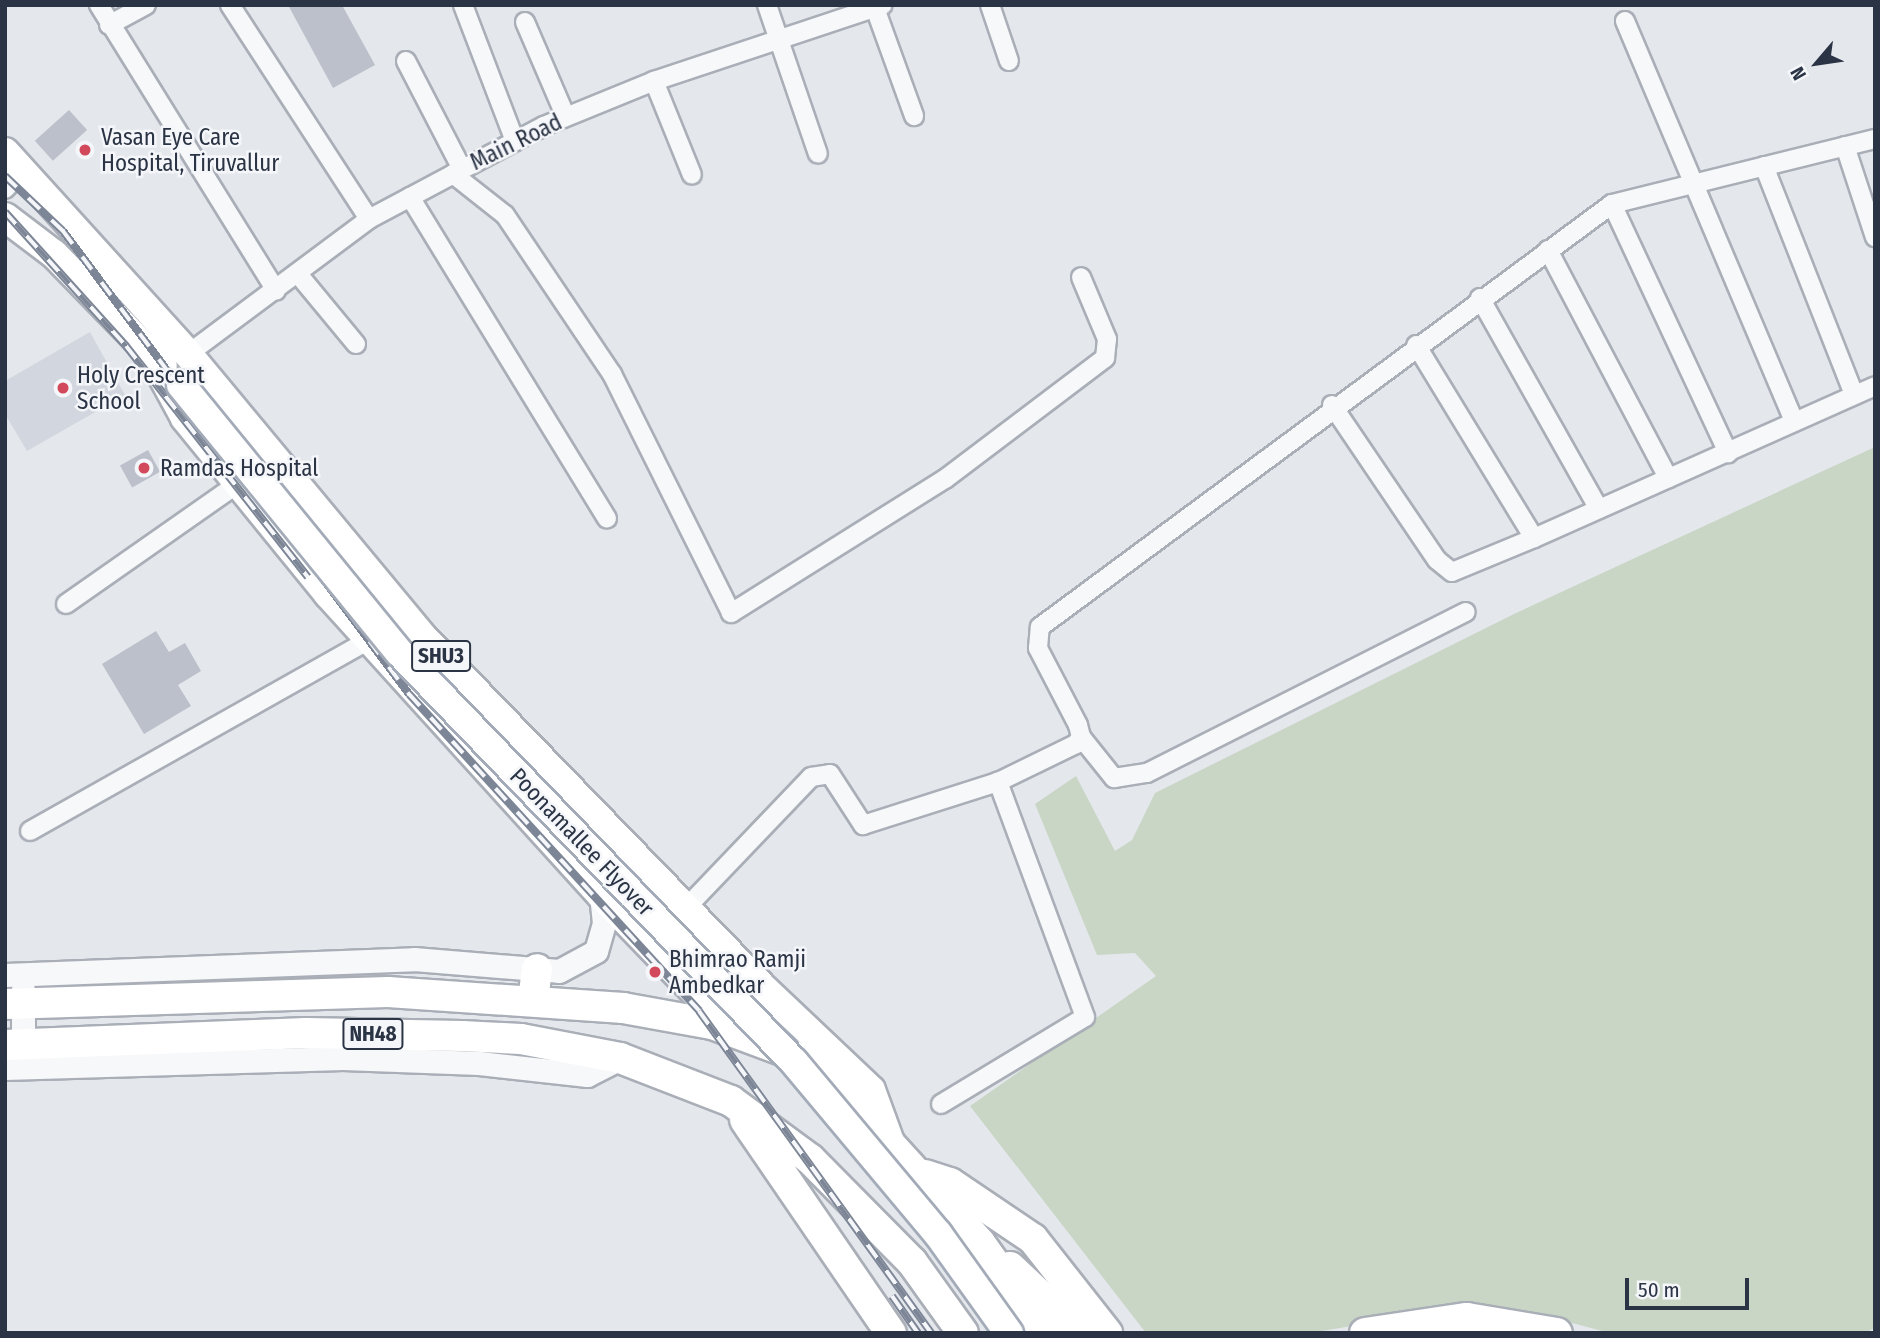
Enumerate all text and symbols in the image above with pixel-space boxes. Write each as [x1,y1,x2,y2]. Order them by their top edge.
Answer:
north arrow [1782,28,1852,98]
text: N [1785,63,1811,84]
street label: Main Road [466,108,566,176]
place label: Vasan Eye Care Hospital, Tiruvallur [101,123,279,177]
marker: Vasan Eye Care Hospital, Tiruvallur [75,140,95,160]
place label: Holy Crescent School [77,361,205,415]
marker: Holy Crescent School [55,380,71,396]
place label: Ramdas Hospital [160,454,318,482]
marker: Ramdas Hospital [134,458,154,478]
road number: SHU3 [410,638,472,674]
street label: Poonamallee Flyover [504,762,660,922]
place label: Bhimrao Ramji Ambedkar [669,945,806,999]
marker: Bhimrao Ramji Ambedkar [647,964,663,980]
road number: NH48 [342,1016,404,1052]
scale bar [1628,1264,1752,1308]
text: 50 m [1638,1277,1680,1303]

